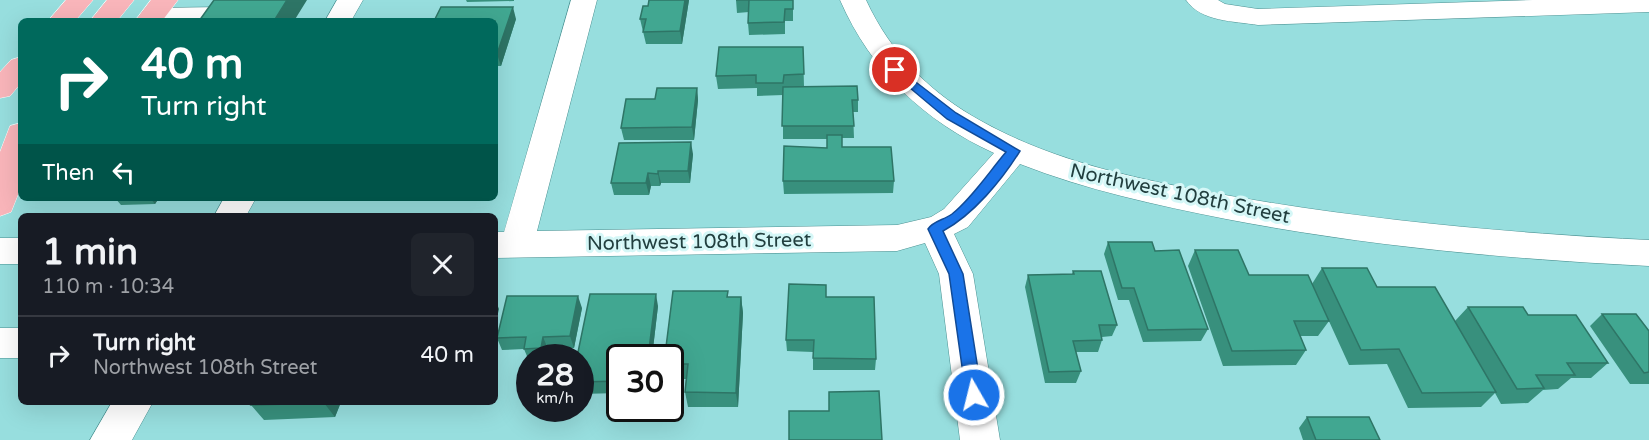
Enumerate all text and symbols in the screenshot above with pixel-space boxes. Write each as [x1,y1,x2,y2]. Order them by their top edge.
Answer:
text: 40 m [141,39,243,90]
icon: right [42,42,120,120]
pin [869,44,920,95]
icon: arrive [878,53,911,86]
text: Turn right [141,90,267,123]
icon: left [107,156,140,189]
street label: Northwest 108th Street [1068,159,1293,229]
text: Then [42,160,95,186]
street label: Northwest 108th Street [587,228,812,256]
text: 1 min [42,231,138,274]
button: close [411,233,474,296]
text: 110 m · 10:34 [42,275,174,299]
text: Turn right [93,330,195,356]
icon: right [42,339,75,372]
text: 40 m [420,342,474,368]
speed limit sign: 30 [606,344,684,422]
text: Northwest 108th Street [93,356,317,380]
text: 28 [536,357,574,394]
position arrow [942,363,1006,427]
text: km/h [536,389,574,407]

